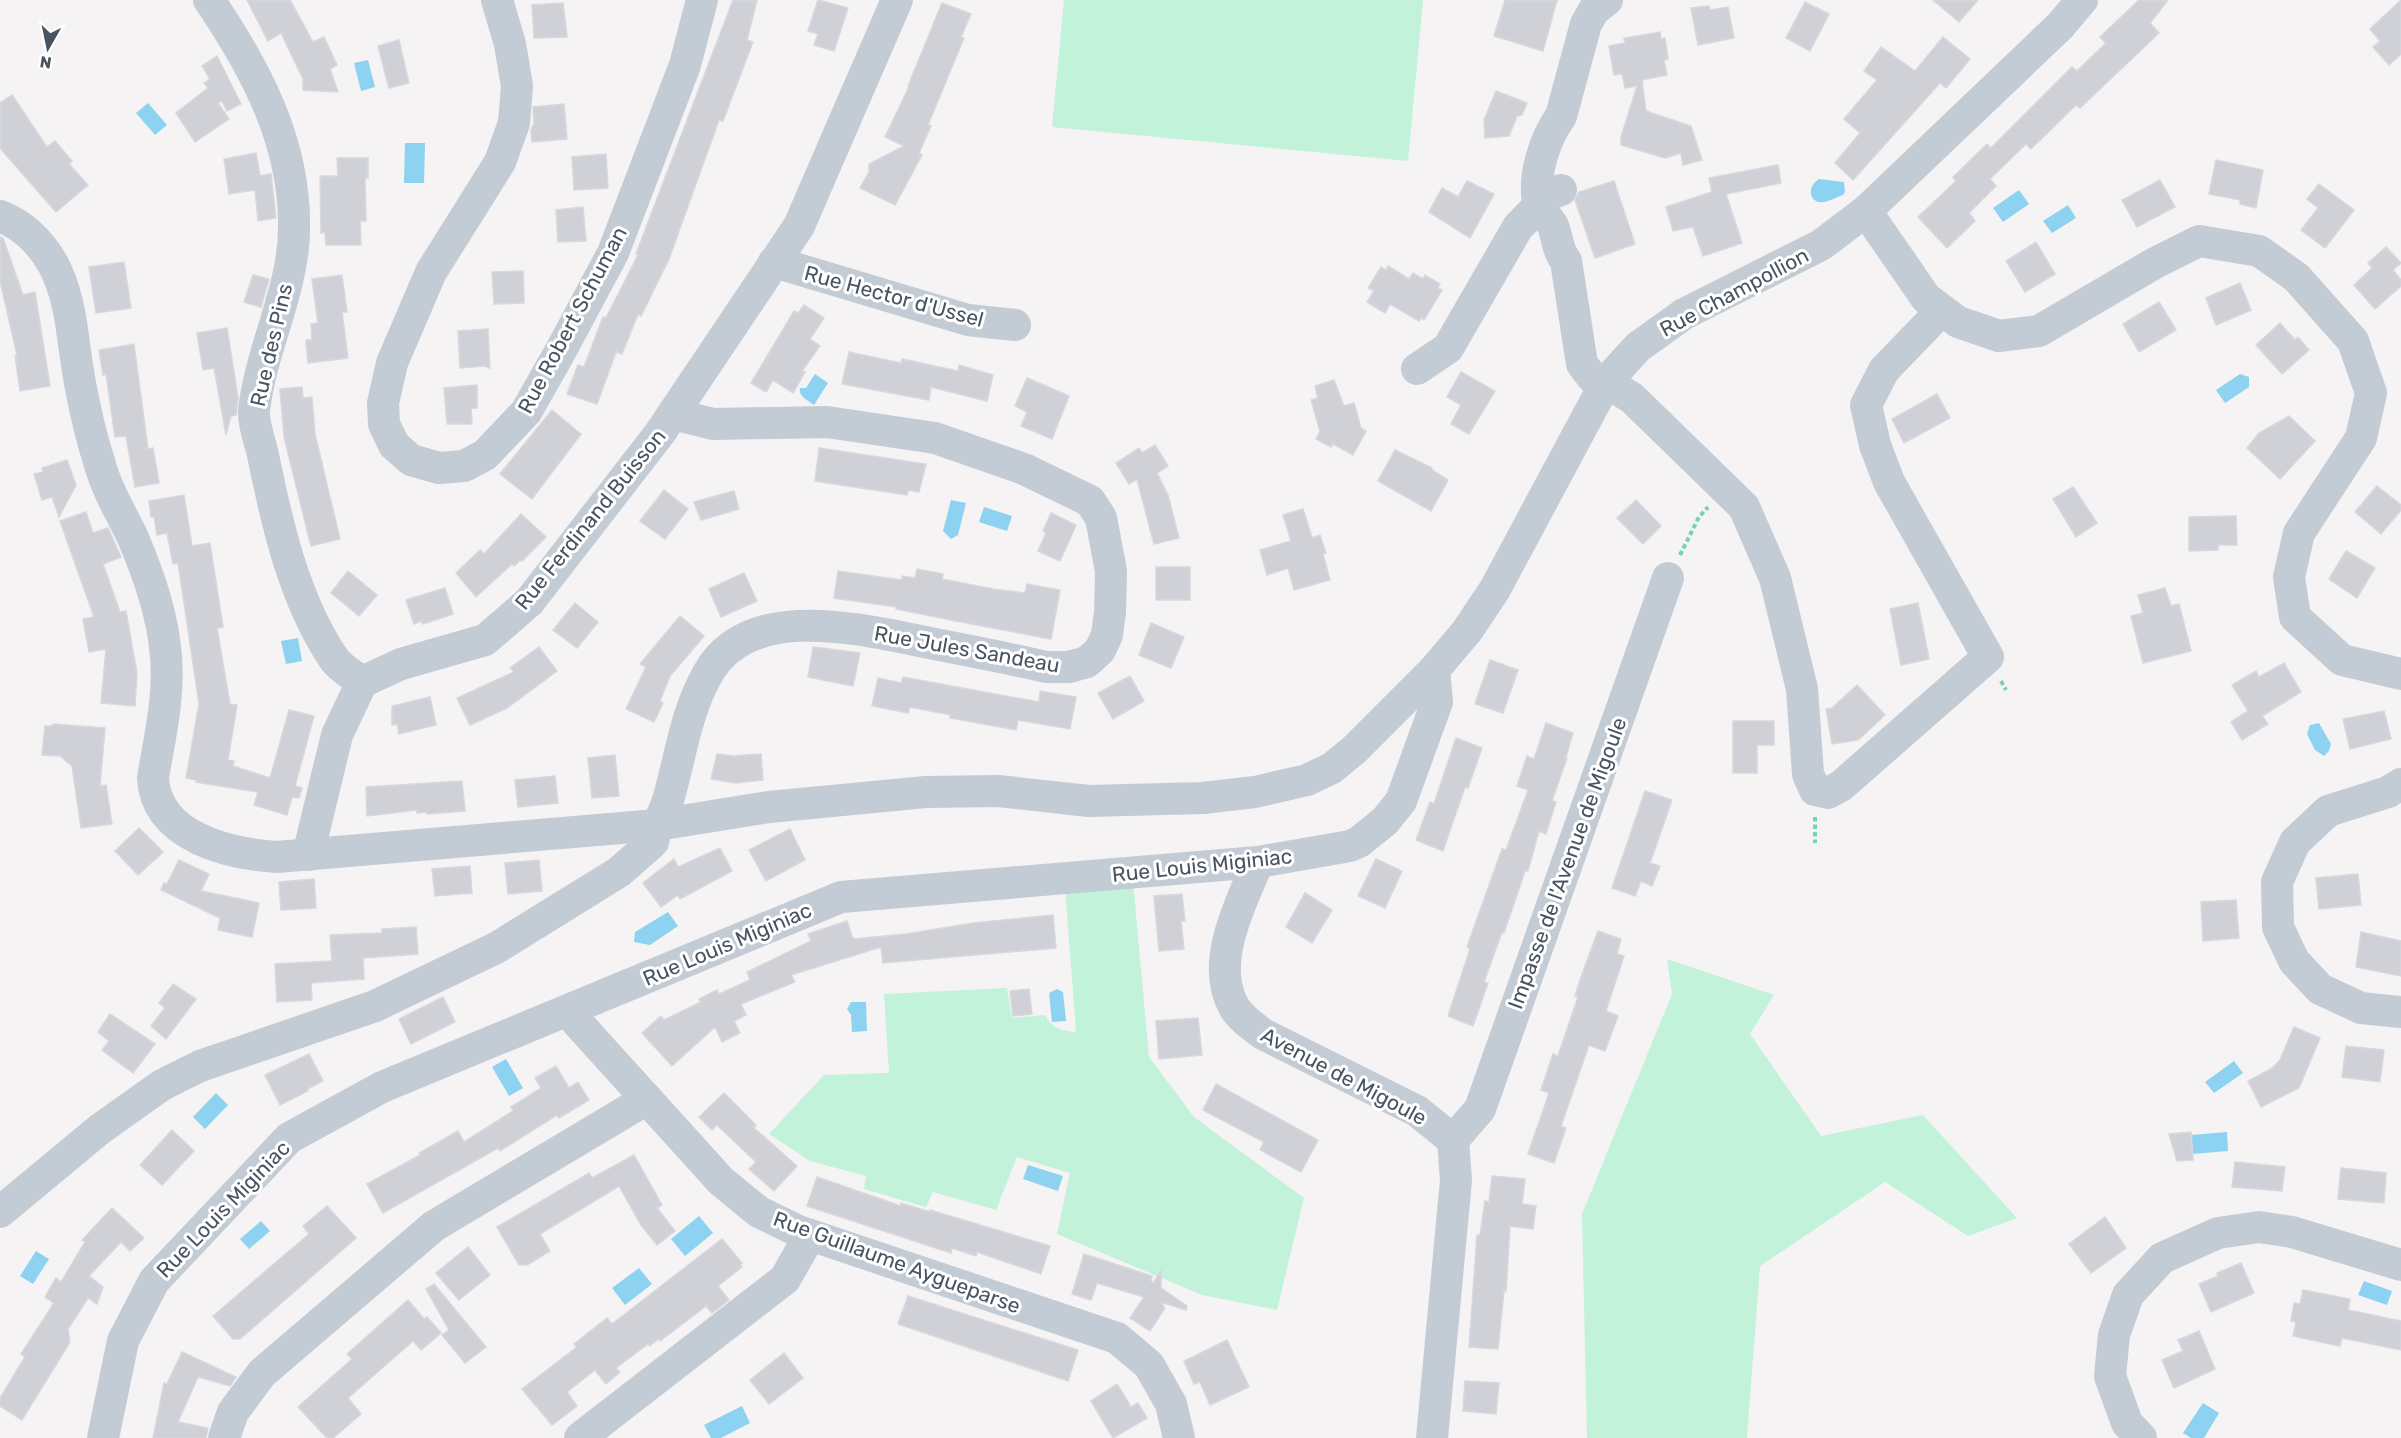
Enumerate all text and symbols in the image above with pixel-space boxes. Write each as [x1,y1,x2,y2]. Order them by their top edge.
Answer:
north arrow [18,18,78,78]
text: N [39,52,53,73]
street label: Rue Robert Schuman [512,222,632,418]
street label: Rue Champollion [1655,242,1813,342]
street label: Rue Hector d'Ussel [802,260,986,332]
street label: Rue des Pins [245,281,297,409]
street label: Rue Ferdinand Buisson [509,424,671,614]
street label: Rue Jules Sandeau [872,620,1062,678]
street label: Impasse de l'Avenue de Migoule [1503,714,1631,1012]
street label: Rue Louis Miginiac [1111,843,1293,887]
street label: Rue Louis Miginiac [639,897,815,991]
street label: Avenue de Migoule [1257,1022,1431,1130]
street label: Rue Louis Miginiac [151,1135,295,1283]
street label: Rue Guillaume Aygueparse [770,1206,1024,1318]

